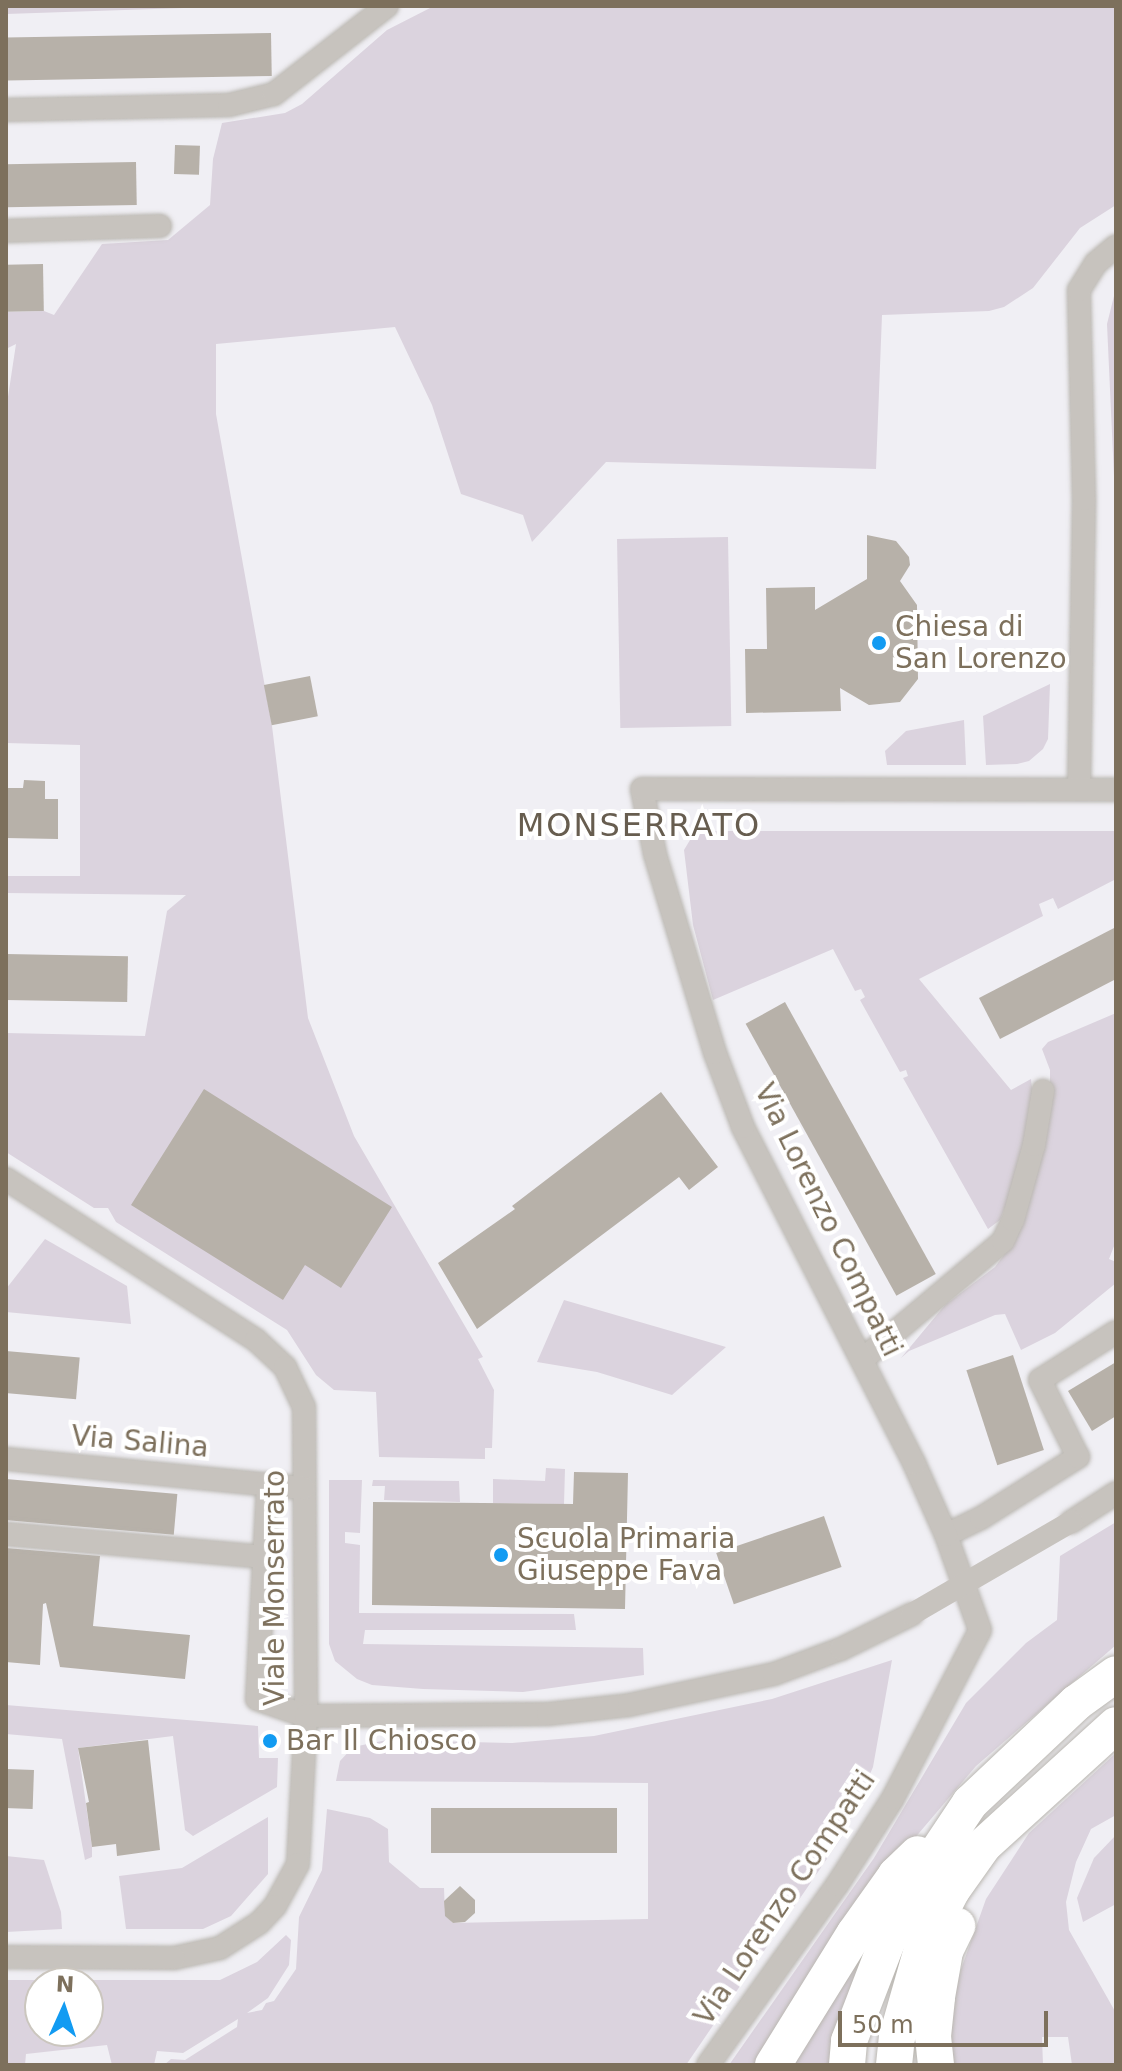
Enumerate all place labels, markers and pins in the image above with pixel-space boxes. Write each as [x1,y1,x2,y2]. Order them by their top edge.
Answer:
place label: Chiesa di San Lorenzo [895,610,1067,676]
marker: Chiesa di San Lorenzo [870,634,888,652]
place label: Scuola Primaria Giuseppe Fava [517,1522,735,1588]
marker: Scuola Primaria Giuseppe Fava [492,1546,510,1564]
place label: Bar Il Chiosco [286,1724,477,1758]
marker: Bar Il Chiosco [261,1732,279,1750]

